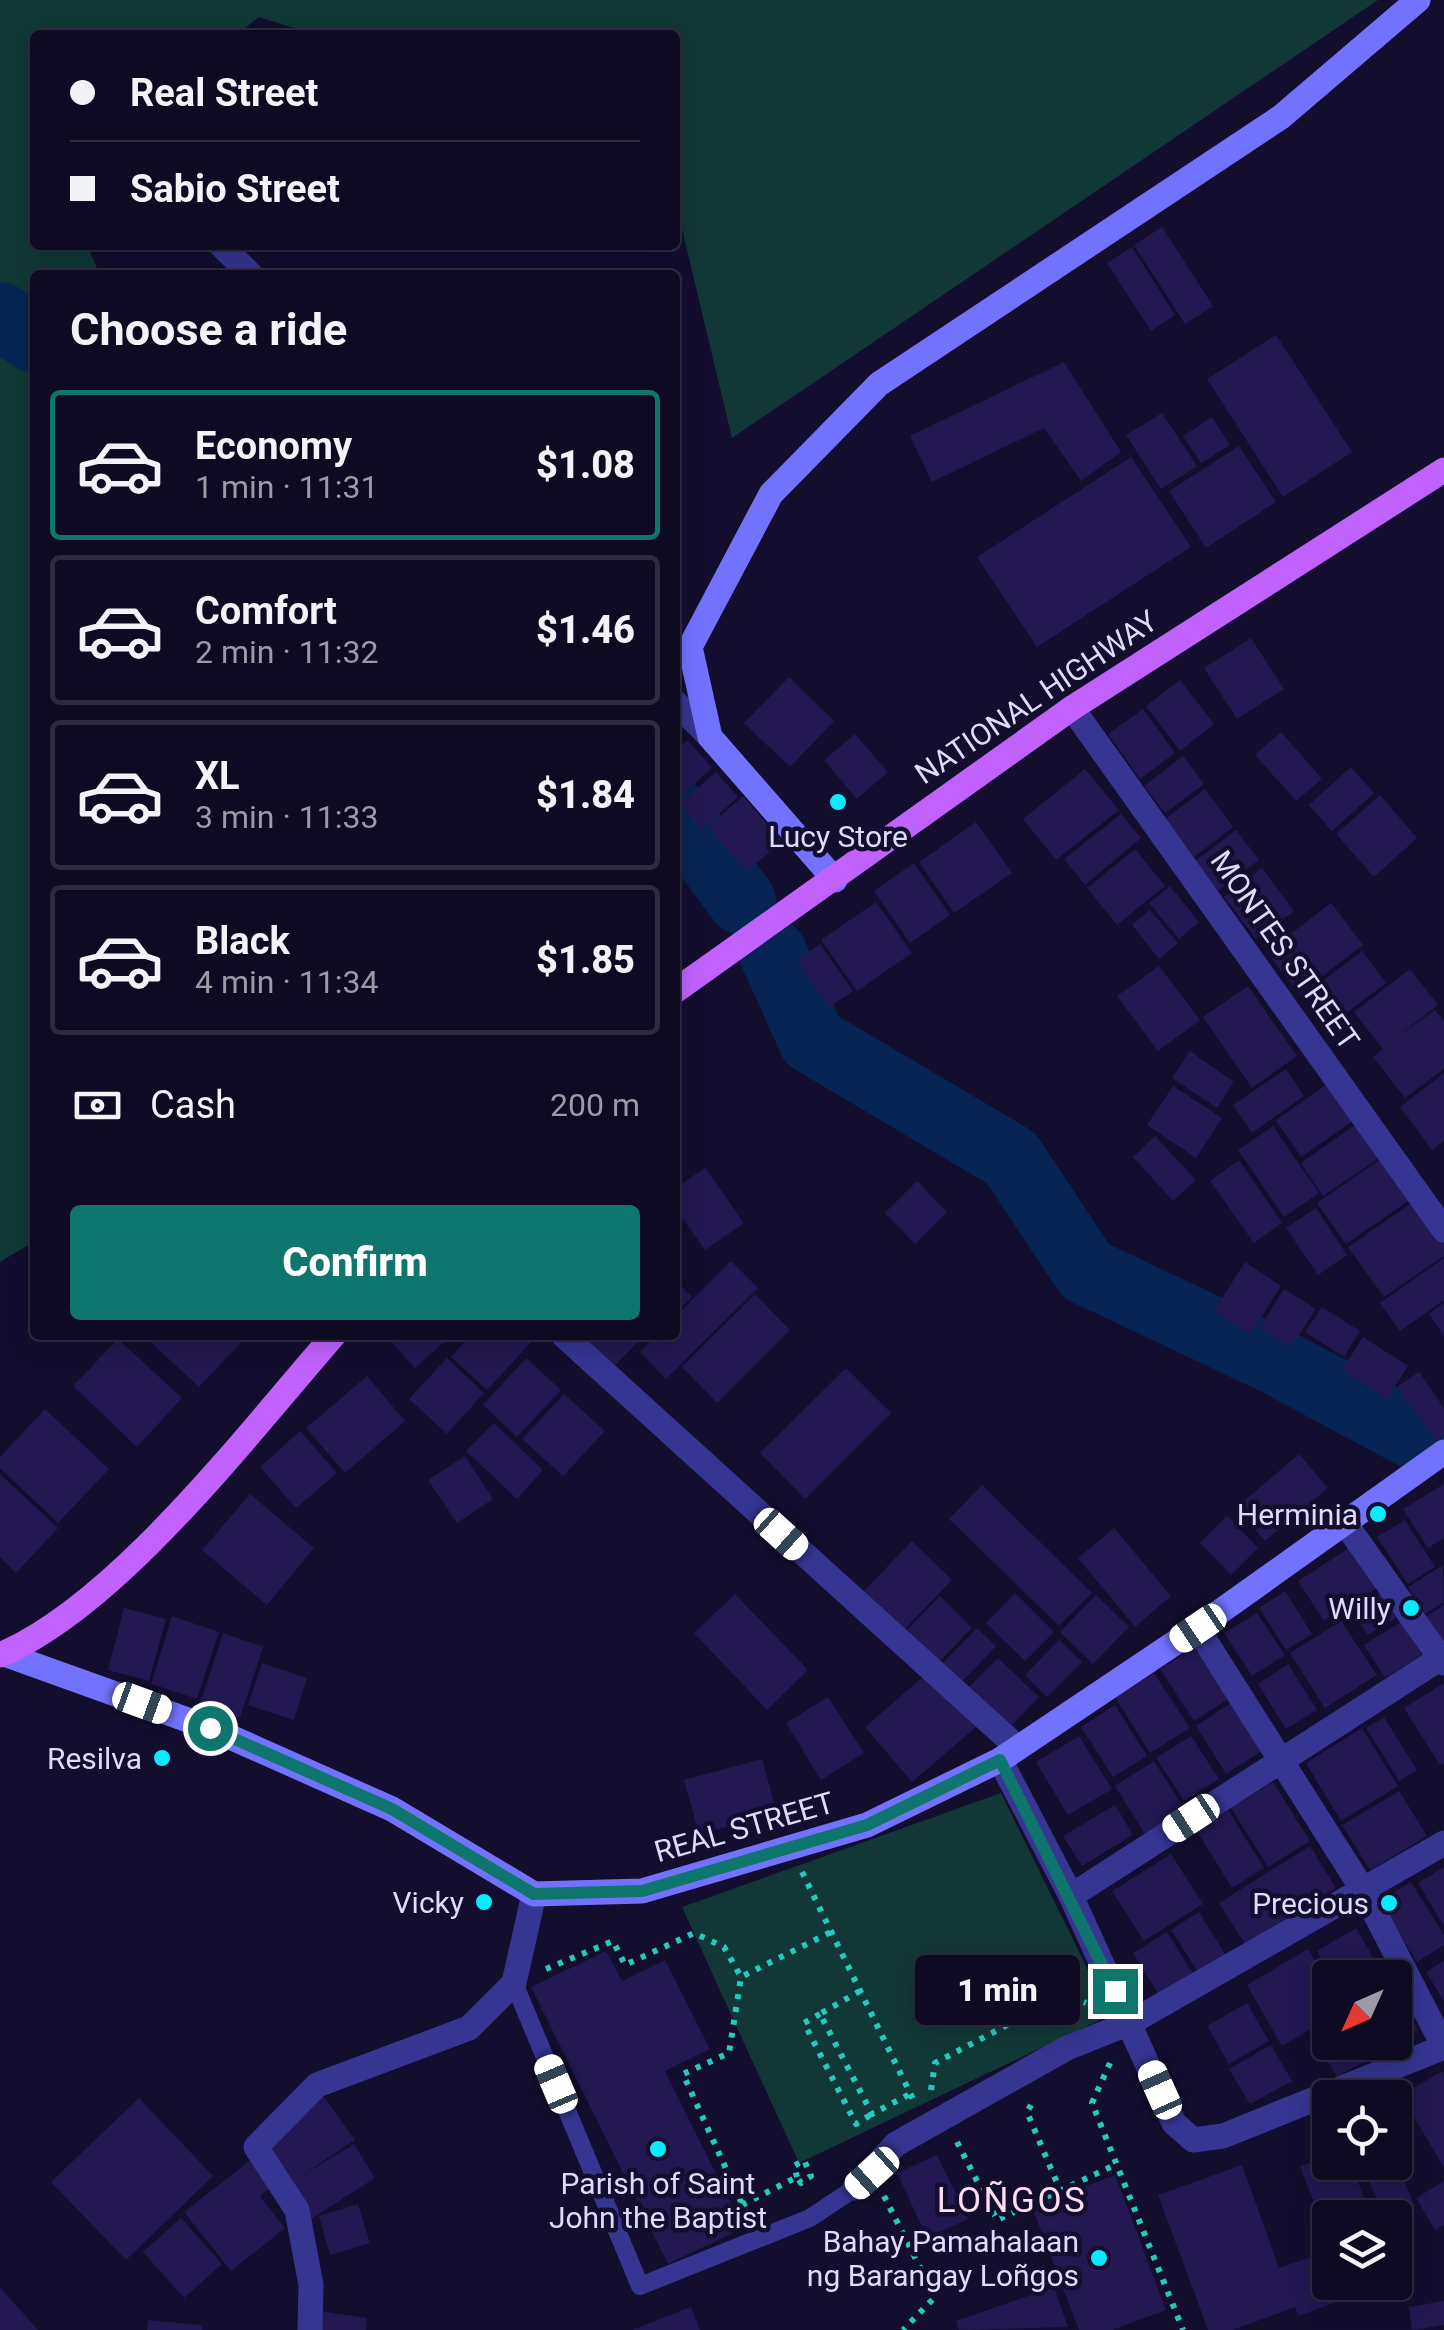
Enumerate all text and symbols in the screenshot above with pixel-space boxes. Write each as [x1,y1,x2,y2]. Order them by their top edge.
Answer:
text: Real Street [130,71,318,115]
text: Sabio Street [130,167,340,211]
text: Choose a ride [70,303,347,356]
icon: car [75,420,165,510]
text: Economy [195,424,352,468]
text: $1.08 [536,443,635,487]
text: 1 min · 11:31 [195,468,378,506]
icon: car [75,585,165,675]
text: Comfort [195,589,337,633]
street label: NATIONAL HIGHWAY [908,603,1164,791]
text: $1.46 [536,608,635,652]
text: 2 min · 11:32 [195,633,378,671]
icon: car [75,750,165,840]
text: XL [195,754,240,798]
text: $1.84 [536,773,635,817]
marker: Lucy Store [827,791,849,813]
text: 3 min · 11:33 [195,798,378,836]
place label: Lucy Store [768,819,908,854]
street label: MONTES STREET [1203,844,1367,1056]
icon: car [75,915,165,1005]
text: Black [195,919,290,963]
text: $1.85 [536,938,635,982]
text: 4 min · 11:34 [195,963,378,1001]
icon: cash [70,1078,125,1133]
text: Cash [150,1083,236,1127]
text: 200 m [550,1086,640,1124]
button: Confirm [70,1205,640,1320]
place label: Herminia [1237,1497,1358,1532]
car [749,1503,813,1565]
marker: Herminia [1367,1503,1389,1525]
place label: Willy [1328,1591,1391,1626]
marker: Willy [1400,1597,1422,1619]
car [1165,1599,1231,1657]
car [109,1679,175,1727]
route start [188,1706,233,1751]
place label: Resilva [47,1741,142,1776]
marker: Resilva [151,1747,173,1769]
street label: REAL STREET [650,1785,838,1869]
car [1158,1789,1224,1847]
place label: Vicky [393,1885,464,1920]
place label: Precious [1252,1886,1369,1921]
marker: Vicky [473,1891,495,1913]
marker: Precious [1378,1892,1400,1914]
callout: 1 min [915,1956,1080,2026]
north arrow [1312,1960,1412,2060]
map controls [1312,1960,1412,2300]
route end [1093,1969,1138,2014]
text: 1 min [957,1971,1038,2009]
car [530,2051,582,2117]
car [1134,2056,1186,2124]
button: locate [1312,2080,1412,2180]
marker: Parish of Saint John the Baptist [647,2138,669,2160]
car [840,2142,904,2204]
place label: Parish of Saint John the Baptist [549,2166,767,2235]
district label: LOÑGOS [937,2180,1087,2221]
button: layers [1312,2200,1412,2300]
place label: Bahay Pamahalaan ng Barangay Loñgos [807,2224,1079,2293]
marker: Bahay Pamahalaan ng Barangay Loñgos [1088,2247,1110,2269]

